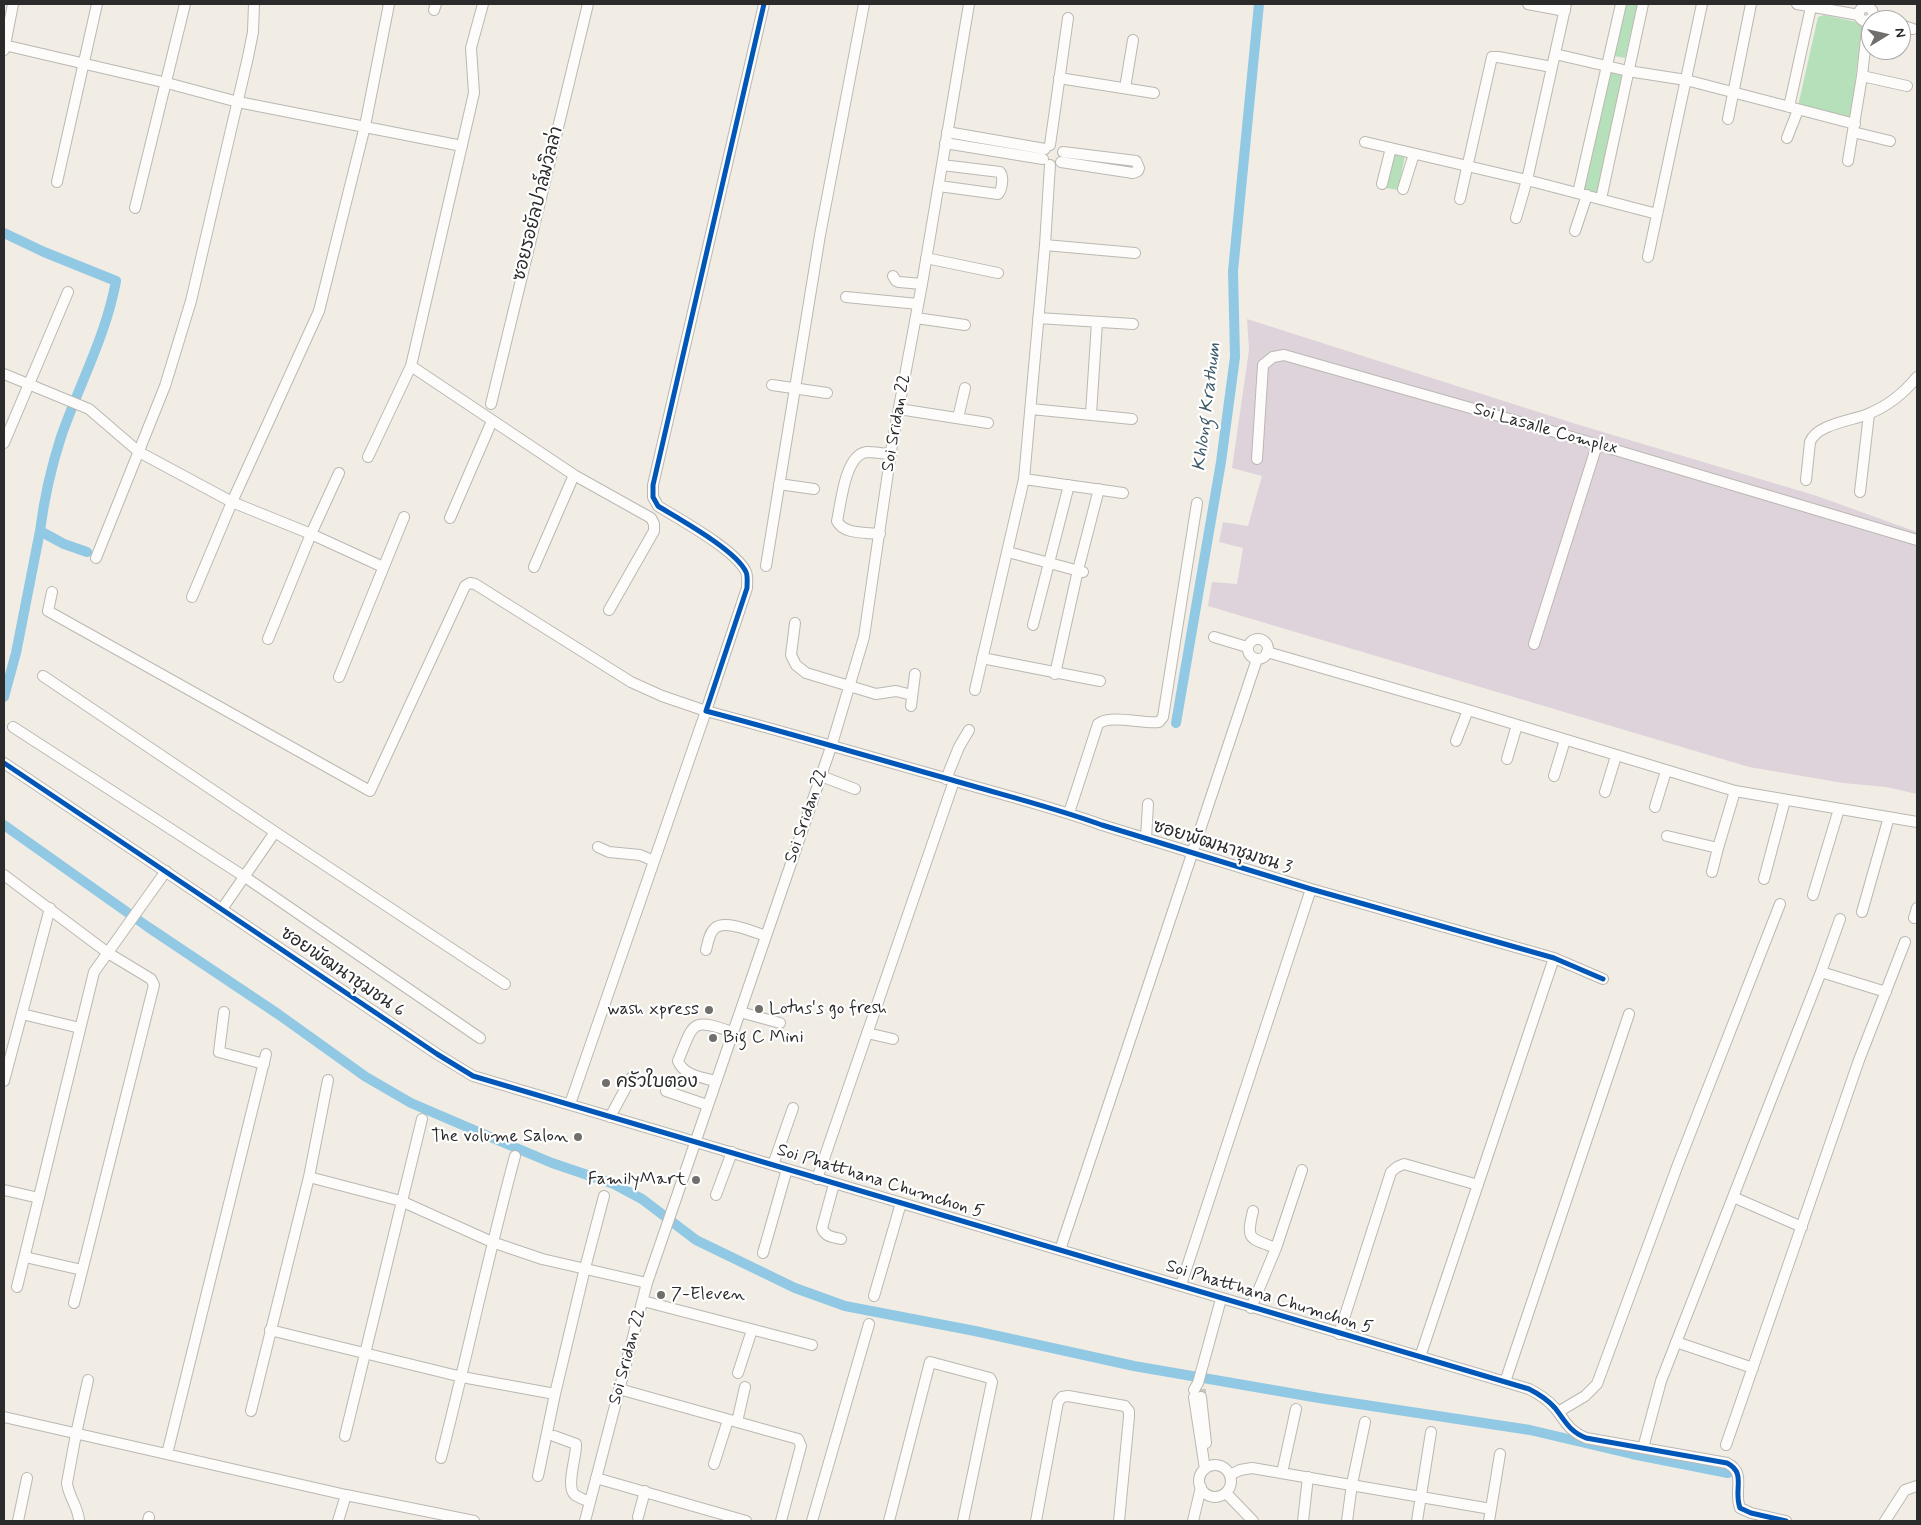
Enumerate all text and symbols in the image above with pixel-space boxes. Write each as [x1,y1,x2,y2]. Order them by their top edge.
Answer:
north arrow [1861,10,1911,60]
text: N [1890,27,1909,39]
street label: ซอยรอยัลปาล์มวิลล่า [509,124,569,284]
water label: Khlong Krathum [1189,341,1227,473]
street label: Soi Sridan 22 [878,373,916,473]
street label: Soi Lasalle Complex [1470,399,1620,461]
street label: Soi Sridan 22 [781,766,833,866]
street label: ซอยพัฒนาชุมชน 3 [1150,817,1294,879]
street label: ซอยพัฒนาชุมชน 6 [276,923,408,1023]
place label: Lotus's go fresh [769,998,887,1020]
place label: wash xpress [607,999,699,1021]
marker: Lotus's go fresh [753,1003,765,1015]
marker: wash xpress [703,1004,715,1016]
place label: Big C Mini [723,1027,804,1049]
marker: Big C Mini [707,1032,719,1044]
place label: ครัวใบตอง [616,1072,698,1094]
marker: ครัวใบตอง [600,1077,612,1089]
place label: The volume Salon [431,1126,568,1148]
marker: The volume Salon [572,1131,584,1143]
street label: Soi Phatthana Chumchon 5 [774,1140,986,1224]
place label: FamilyMart [588,1169,686,1191]
marker: FamilyMart [690,1174,702,1186]
street label: Soi Phatthana Chumchon 5 [1163,1256,1375,1340]
place label: 7-Eleven [671,1284,745,1306]
marker: 7-Eleven [655,1289,667,1301]
street label: Soi Sridan 22 [605,1307,651,1407]

